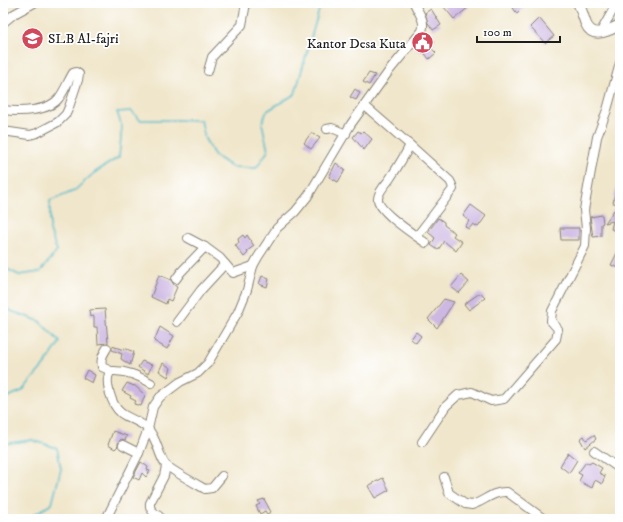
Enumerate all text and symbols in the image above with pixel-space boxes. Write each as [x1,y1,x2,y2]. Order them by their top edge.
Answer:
scale bar [477,18,560,44]
school or university icon: SLB Al-fajri [20,25,46,51]
text: 100 m [483,25,512,40]
place label: SLB Al-fajri [48,30,119,48]
public building icon: Kantor Desa Kuta [409,30,435,56]
place label: Kantor Desa Kuta [307,35,406,53]

